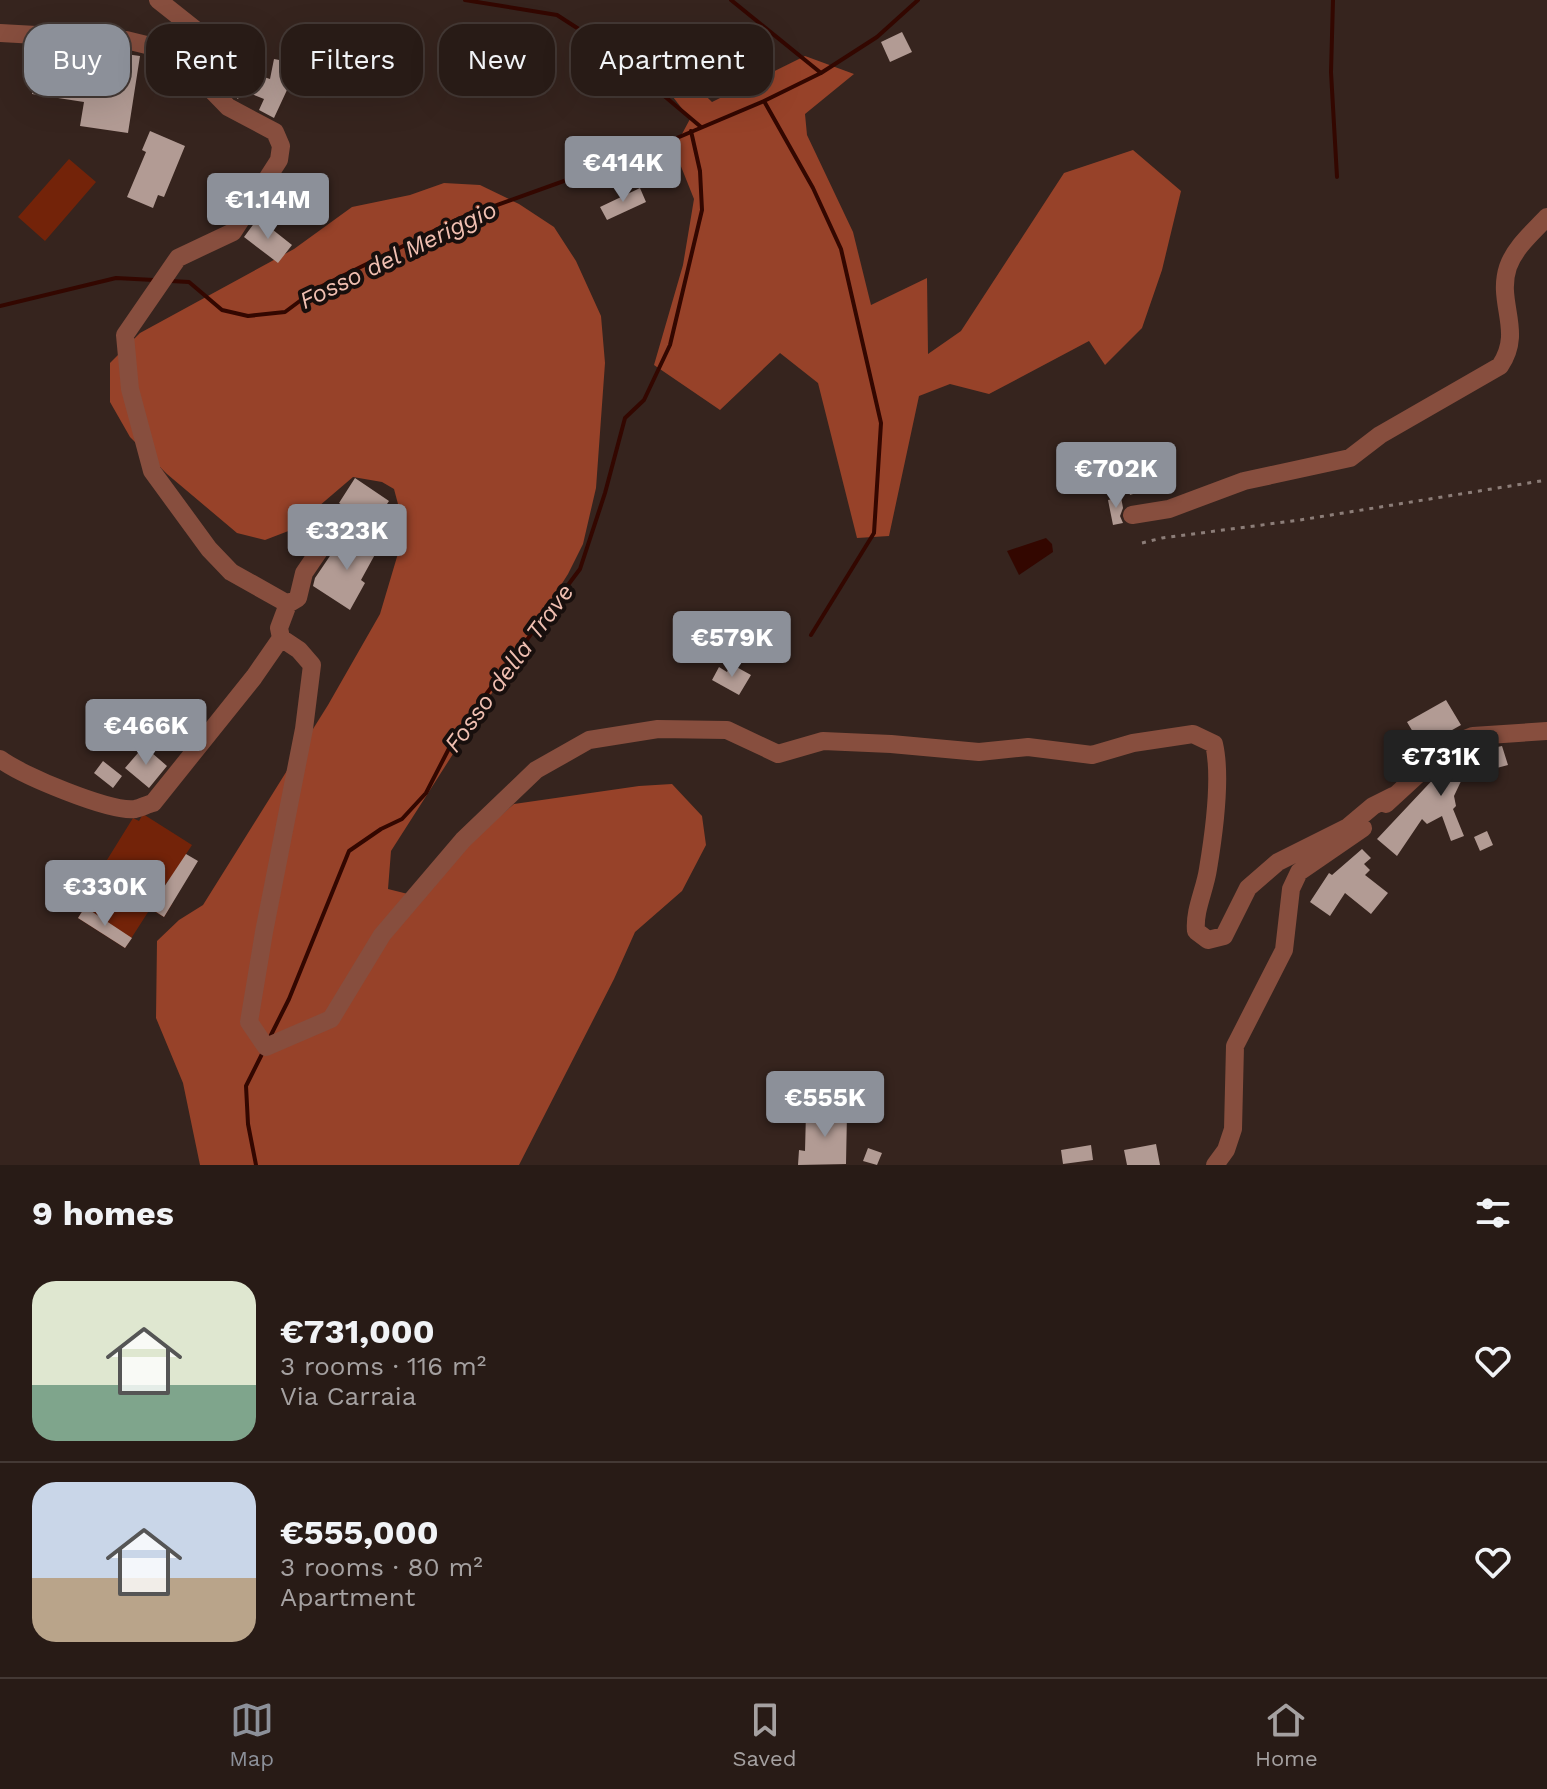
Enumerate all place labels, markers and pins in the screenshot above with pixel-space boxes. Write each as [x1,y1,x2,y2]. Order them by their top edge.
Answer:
pin: €414K [567,136,679,204]
pin: €1.14M [203,173,333,241]
pin: €702K [1060,442,1172,510]
pin: €323K [291,504,403,572]
pin: €579K [676,611,788,679]
pin: €466K [90,699,202,767]
pin: €731K [1385,730,1497,798]
pin: €330K [49,860,161,928]
pin: €555K [769,1071,881,1139]

